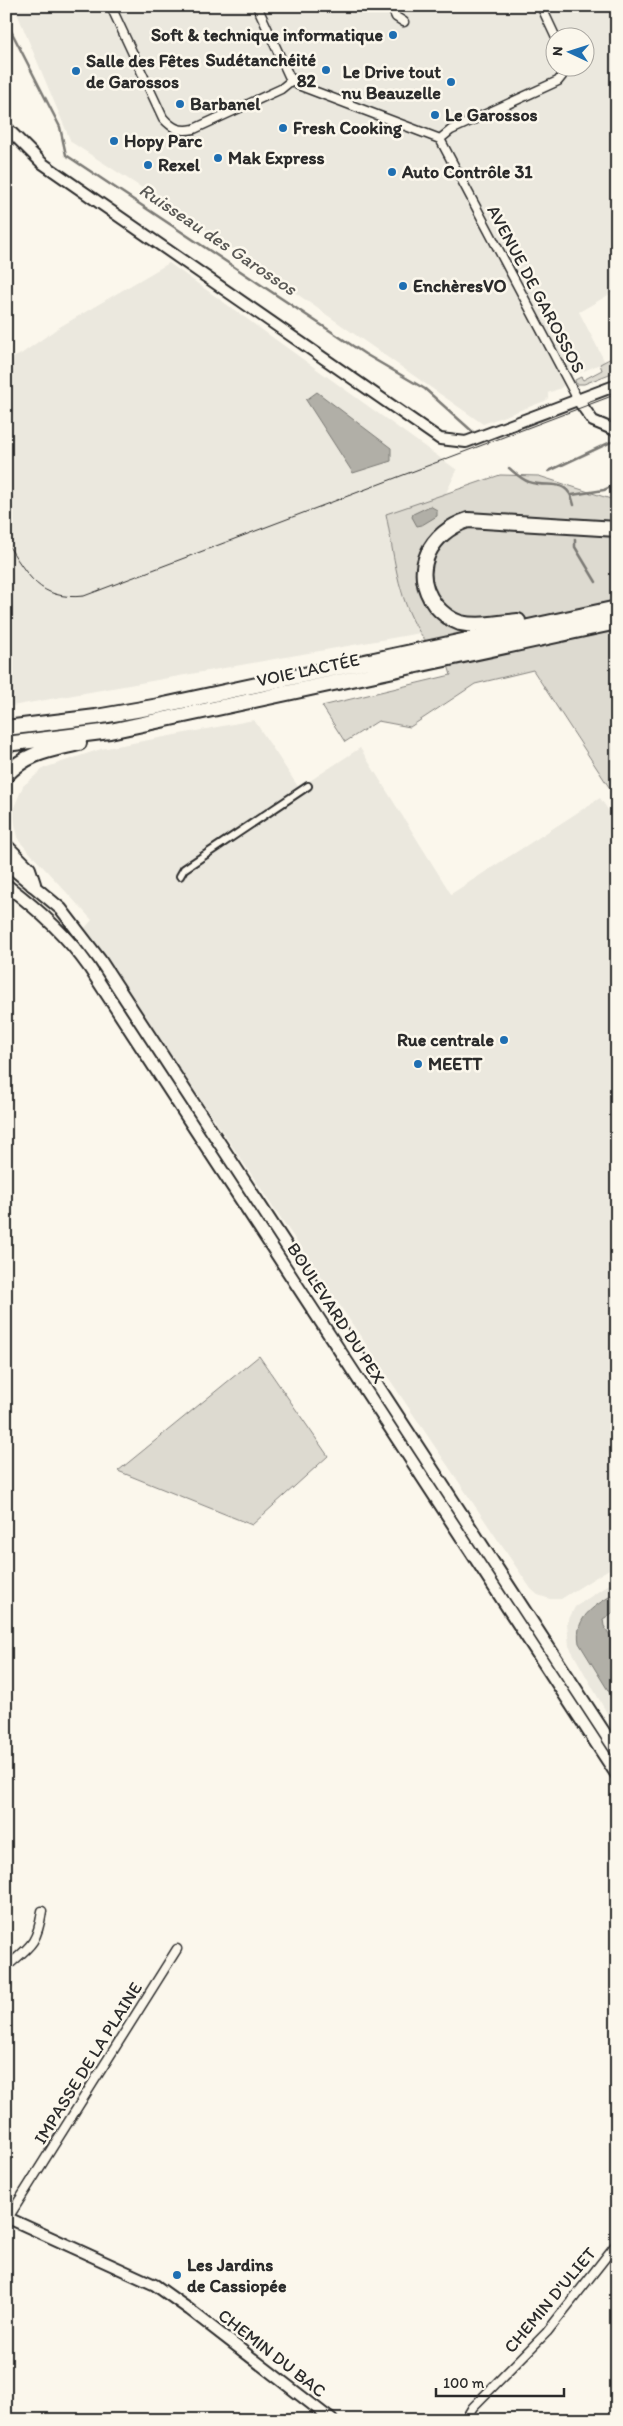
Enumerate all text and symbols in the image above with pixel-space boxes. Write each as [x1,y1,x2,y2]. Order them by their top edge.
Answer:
place label: Soft & technique informatique [151,24,383,46]
north arrow [546,28,596,78]
marker: Soft & technique informatique [387,29,399,41]
text: N [549,46,566,56]
place label: Sudétanchéité 82 [205,49,317,92]
place label: Salle des Fêtes de Garossos [86,50,199,93]
place label: Le Drive tout nu Beauzelle [341,61,441,104]
marker: Sudétanchéité 82 [320,64,332,76]
marker: Salle des Fêtes de Garossos [70,65,82,77]
marker: Le Drive tout nu Beauzelle [445,76,457,88]
place label: Barbanel [190,93,261,115]
marker: Barbanel [174,98,186,110]
place label: Le Garossos [445,104,538,126]
marker: Le Garossos [429,109,441,121]
place label: Fresh Cooking [293,117,403,139]
marker: Fresh Cooking [277,122,289,134]
place label: Hopy Parc [124,130,203,152]
marker: Hopy Parc [108,135,120,147]
place label: Mak Express [228,147,325,169]
marker: Mak Express [212,152,224,164]
place label: Rexel [158,154,201,176]
marker: Rexel [142,159,154,171]
place label: Auto Contrôle 31 [401,161,533,183]
marker: Auto Contrôle 31 [386,166,398,178]
water label: Ruisseau des Garossos [135,178,302,301]
street label: AVENUE DE GAROSSOS [482,201,590,377]
place label: EnchèresVO [413,275,507,297]
marker: EnchèresVO [397,280,409,292]
street label: VOIE LACTÉE [255,648,361,692]
place label: Rue centrale [397,1029,494,1051]
marker: Rue centrale [498,1034,510,1046]
place label: MEETT [428,1053,483,1075]
marker: MEETT [412,1058,424,1070]
street label: BOULEVARD DU PEX [282,1239,390,1387]
street label: IMPASSE DE LA PLAINE [29,1978,147,2148]
street label: CHEMIN D'ULIET [499,2243,601,2357]
place label: Les Jardins de Cassiopée [187,2254,287,2297]
marker: Les Jardins de Cassiopée [171,2269,183,2281]
street label: CHEMIN DU BAC [214,2304,330,2402]
scale bar [436,2366,563,2398]
text: 100 m [443,2374,485,2392]

